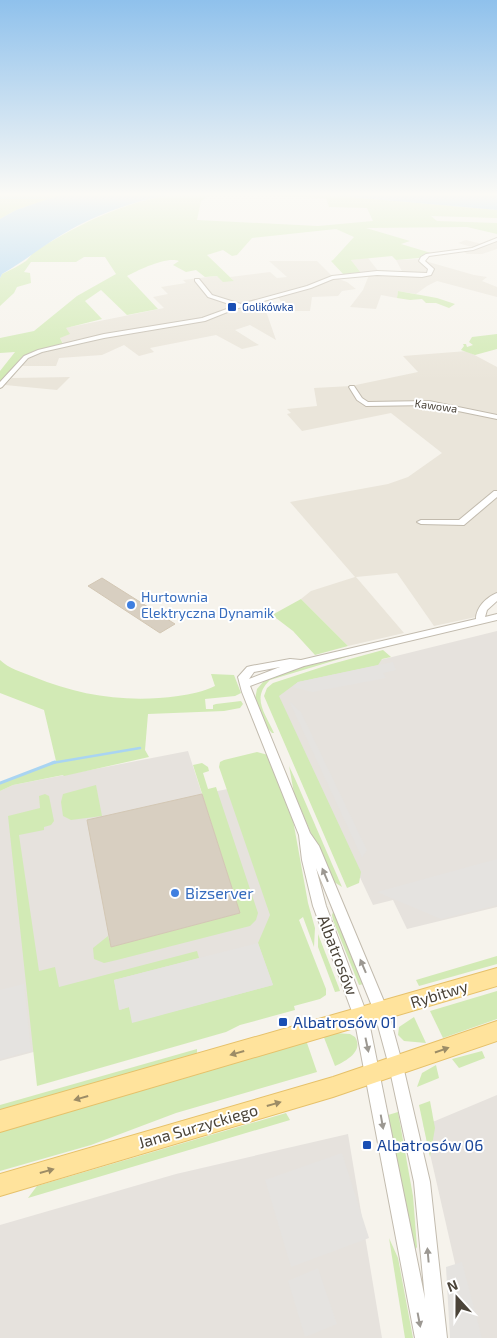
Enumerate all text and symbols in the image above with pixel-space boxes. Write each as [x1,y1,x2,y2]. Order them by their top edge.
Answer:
place label: Golikówka [242,300,294,313]
marker: Golikówka [226,301,238,313]
street label: Kawowa [414,396,458,415]
place label: Hurtownia Elektryczna Dynamik [141,588,274,621]
marker: Hurtownia Elektryczna Dynamik [125,599,137,611]
one-way arrow [321,868,329,882]
place label: Bizserver [185,883,254,902]
marker: Bizserver [169,887,181,899]
street label: Albatrosów [314,912,362,998]
one-way arrow [359,958,367,973]
street label: Rybitwy [408,976,470,1011]
place label: Albatrosów 01 [293,1012,397,1031]
marker: Albatrosów 01 [277,1016,289,1028]
one-way arrow [363,1038,371,1053]
one-way arrow [435,1046,450,1054]
one-way arrow [229,1049,244,1057]
one-way arrow [73,1094,88,1102]
street label: Jana Surzyckiego [136,1099,260,1152]
one-way arrow [267,1099,282,1107]
one-way arrow [378,1114,386,1130]
place label: Albatrosów 06 [377,1135,483,1154]
marker: Albatrosów 06 [361,1139,373,1151]
one-way arrow [39,1166,54,1174]
one-way arrow [424,1247,432,1263]
north arrow [432,1273,482,1323]
text: N [444,1276,460,1295]
one-way arrow [416,1312,424,1328]

